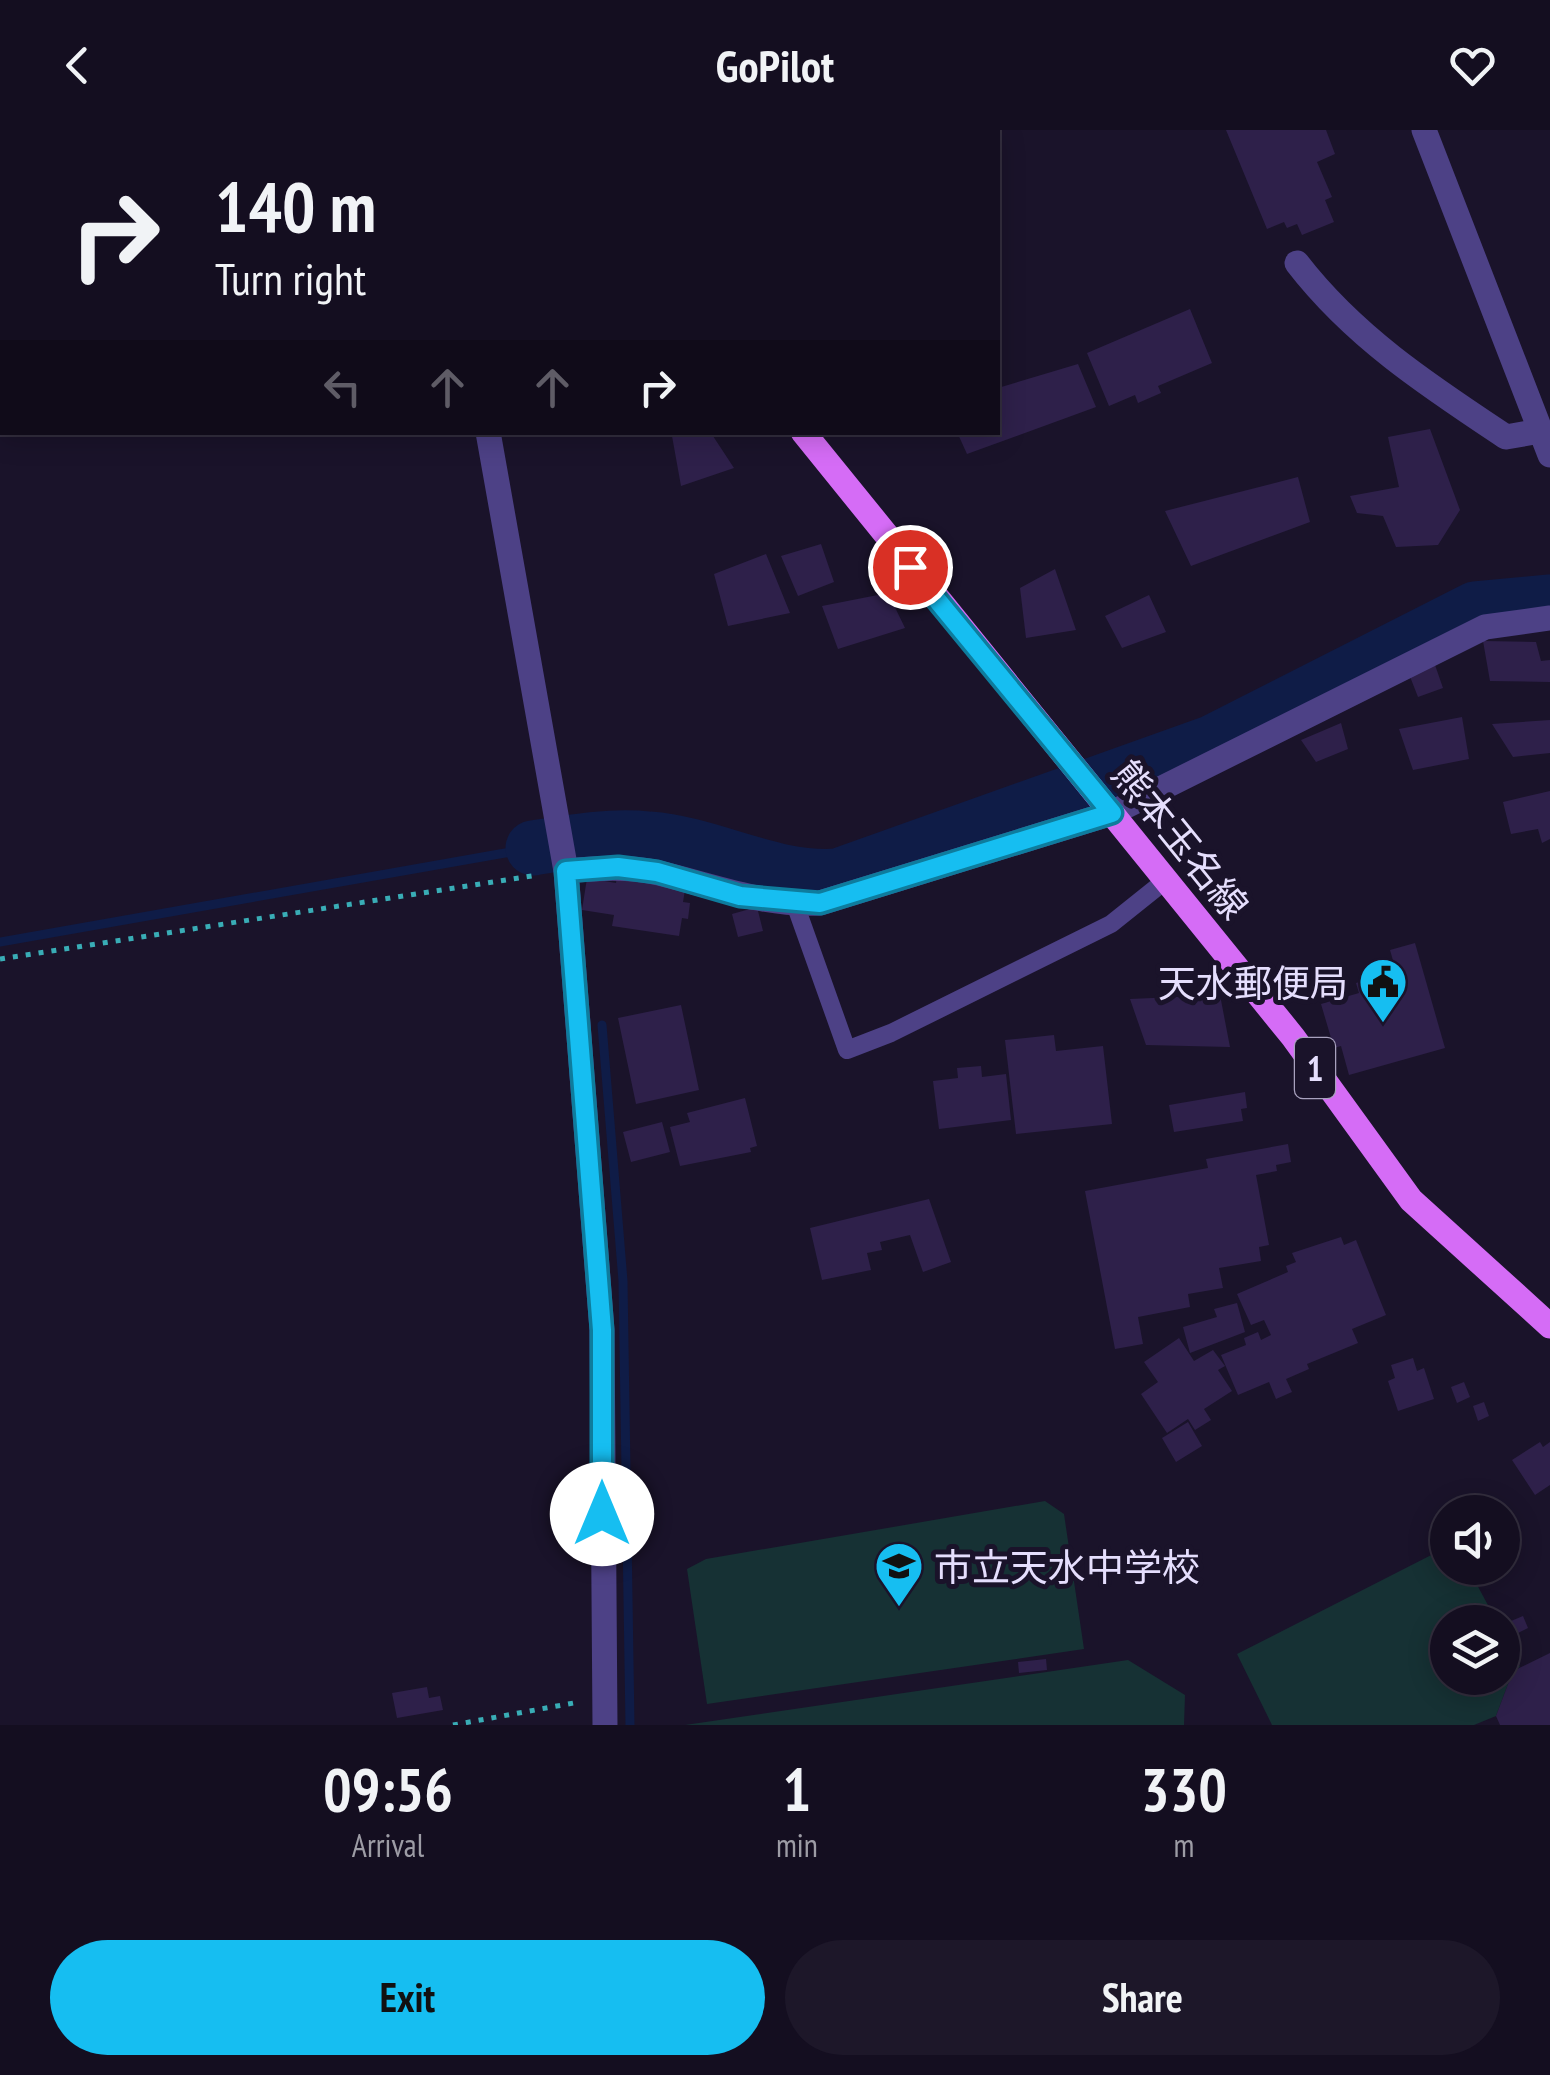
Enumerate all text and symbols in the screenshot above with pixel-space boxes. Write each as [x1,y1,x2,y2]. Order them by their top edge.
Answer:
text: GoPilot [716,36,834,94]
icon: back [50,38,105,93]
icon: heart [1445,38,1500,93]
text: 140 m [215,161,376,251]
icon: right [50,170,180,300]
text: Turn right [215,249,366,307]
icon: left [315,360,370,415]
icon: ahead [420,360,475,415]
icon: ahead [525,360,580,415]
icon: right [630,360,685,415]
pin [868,525,953,610]
icon: arrive [883,540,938,595]
street label: 熊本玉名線 [1102,750,1260,928]
public building icon: 天水郵便局 [1357,956,1409,1024]
place label: 天水郵便局 [1158,958,1348,1007]
road number: 1 [1295,1038,1335,1098]
position arrow [550,1462,654,1566]
map controls [1430,1495,1520,1695]
button: sound [1430,1495,1520,1585]
school or university icon: 市立天水中学校 [873,1540,925,1608]
place label: 市立天水中学校 [934,1542,1200,1591]
button: layers [1430,1605,1520,1695]
text: 09:56 [323,1750,453,1828]
text: 1 [783,1750,811,1828]
text: 330 [1141,1750,1227,1828]
text: Arrival [352,1824,424,1866]
text: min [776,1824,818,1866]
text: m [1173,1824,1194,1866]
button: Exit [50,1940,765,2055]
button: Share [785,1940,1500,2055]

